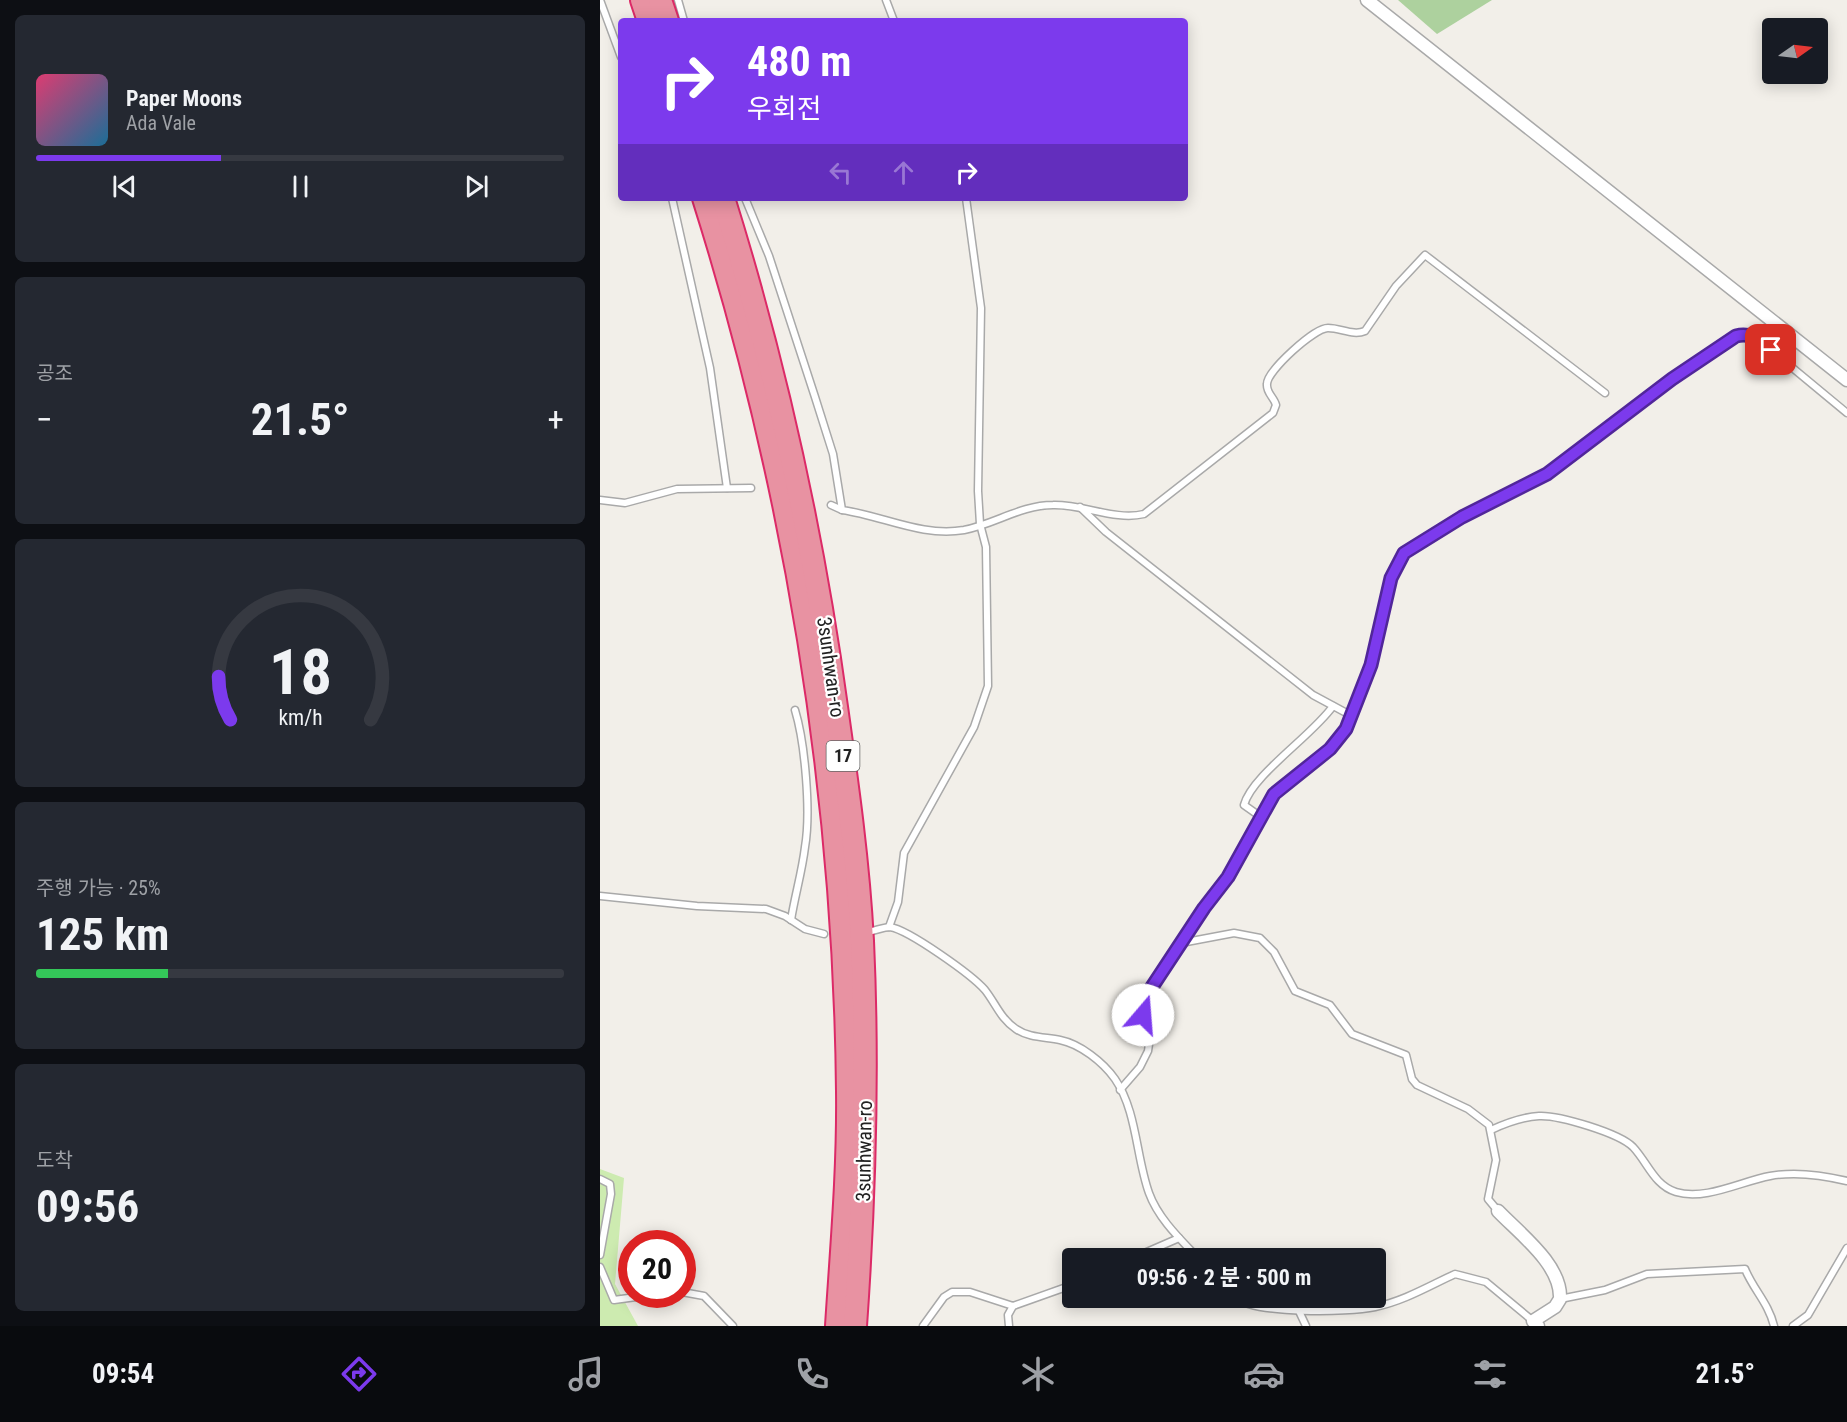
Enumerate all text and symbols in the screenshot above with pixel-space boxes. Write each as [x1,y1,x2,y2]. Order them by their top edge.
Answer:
north arrow [1762,18,1828,84]
map controls [1762,18,1828,84]
text: 480 m [747,37,852,86]
icon: right [648,42,726,120]
text: Paper Moons [126,86,242,111]
text: 우회전 [747,93,822,125]
text: Ada Vale [126,111,196,135]
icon: left [824,156,857,189]
icon: ahead [887,156,920,189]
icon: right [950,156,983,189]
icon: previous [108,170,141,203]
icon: pause [284,170,317,203]
icon: next [460,170,493,203]
pin [1745,324,1796,375]
icon: arrive [1754,333,1787,366]
text: 공조 [36,361,73,385]
text: 21.5° [251,393,349,446]
text: − [36,400,53,439]
text: + [548,400,564,439]
street label: 3sunhwan-ro [812,615,850,719]
text: 18 [268,636,332,709]
text: km/h [278,705,322,730]
road number: 17 [826,741,860,771]
text: 주행 가능 · 25% [36,876,161,900]
text: 125 km [36,908,169,961]
position arrow [1111,983,1175,1047]
street label: 3sunhwan-ro [851,1100,877,1202]
text: 도착 [36,1148,73,1172]
text: 09:56 [36,1180,139,1233]
speed limit sign: 20 [618,1230,696,1308]
text: 09:56 · 2 분 · 500 m [1137,1265,1311,1290]
icon: directions [338,1353,380,1395]
icon: music [565,1353,607,1395]
icon: phone [791,1353,833,1395]
icon: climate [1017,1353,1059,1395]
icon: car [1243,1353,1285,1395]
icon: filters [1469,1353,1511,1395]
text: 09:54 [92,1358,154,1390]
text: 21.5° [1696,1358,1755,1390]

